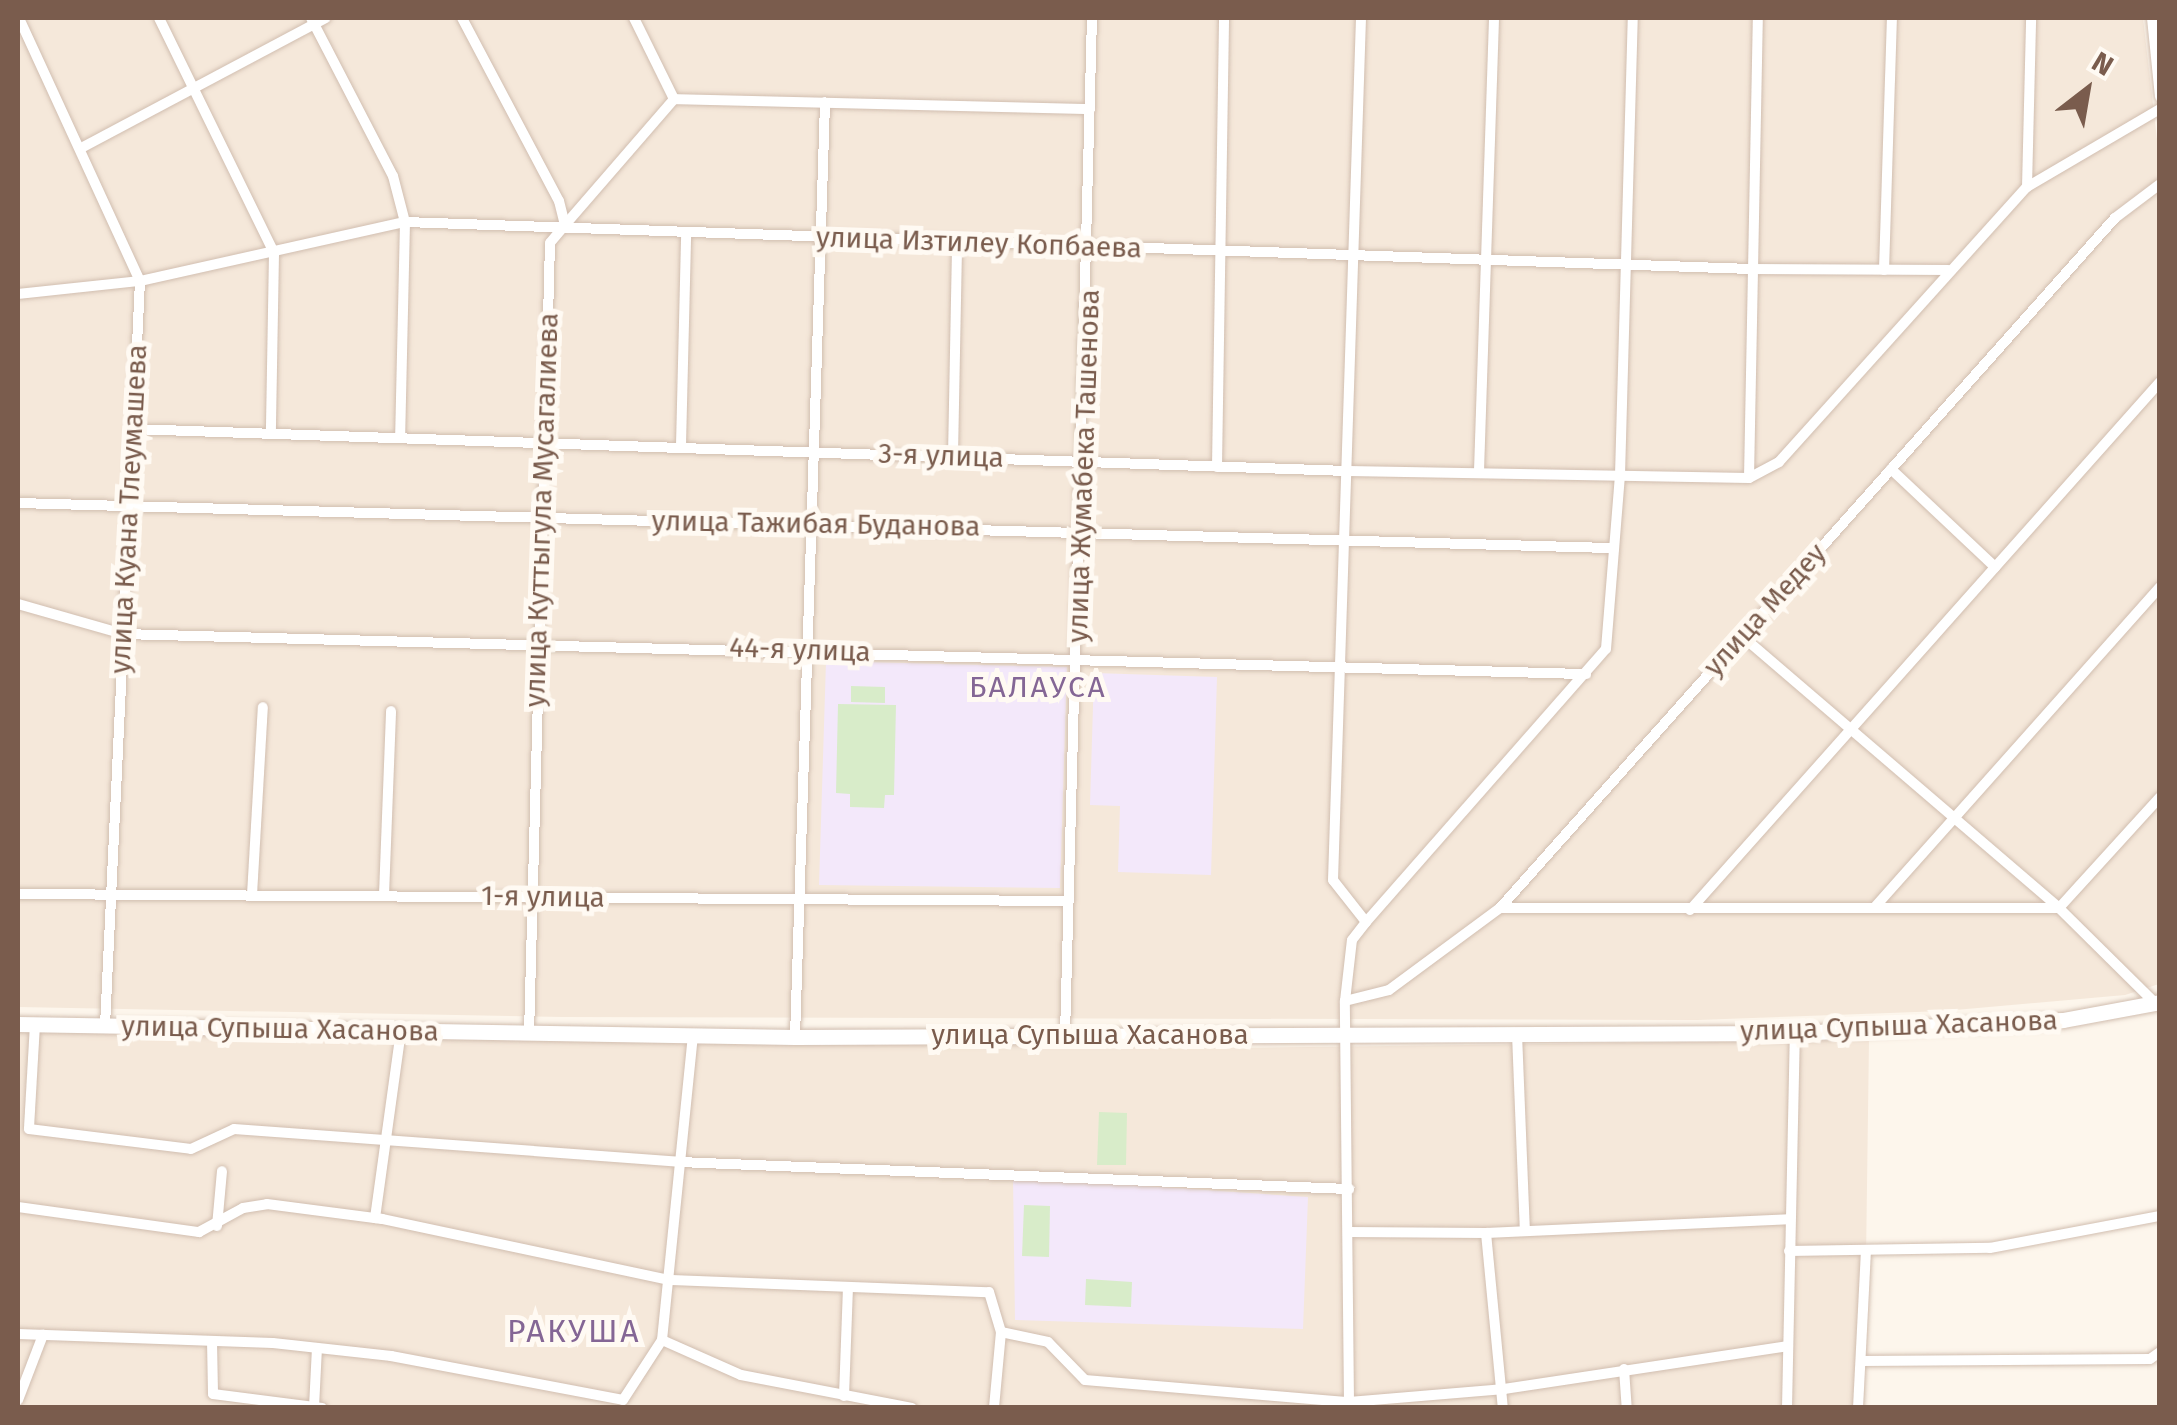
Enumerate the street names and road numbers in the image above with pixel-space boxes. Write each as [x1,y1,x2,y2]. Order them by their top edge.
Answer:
street label: улица Изтилеу Копбаева [815,221,1143,265]
street label: улица Жумабека Ташенова [1061,289,1107,643]
street label: улица Куттыгула Мусагалиева [518,312,566,708]
street label: улица Куана Тлеумашева [104,343,154,675]
street label: 3-я улица [878,437,1004,475]
street label: улица Тажибая Буданова [651,504,981,544]
street label: улица Медеу [1697,537,1833,683]
street label: 44-я улица [729,631,871,669]
street label: 1-я улица [481,879,605,915]
street label: улица Супыша Хасанова [1740,1004,2058,1048]
street label: улица Супыша Хасанова [121,1009,439,1049]
street label: улица Супыша Хасанова [931,1018,1249,1052]

